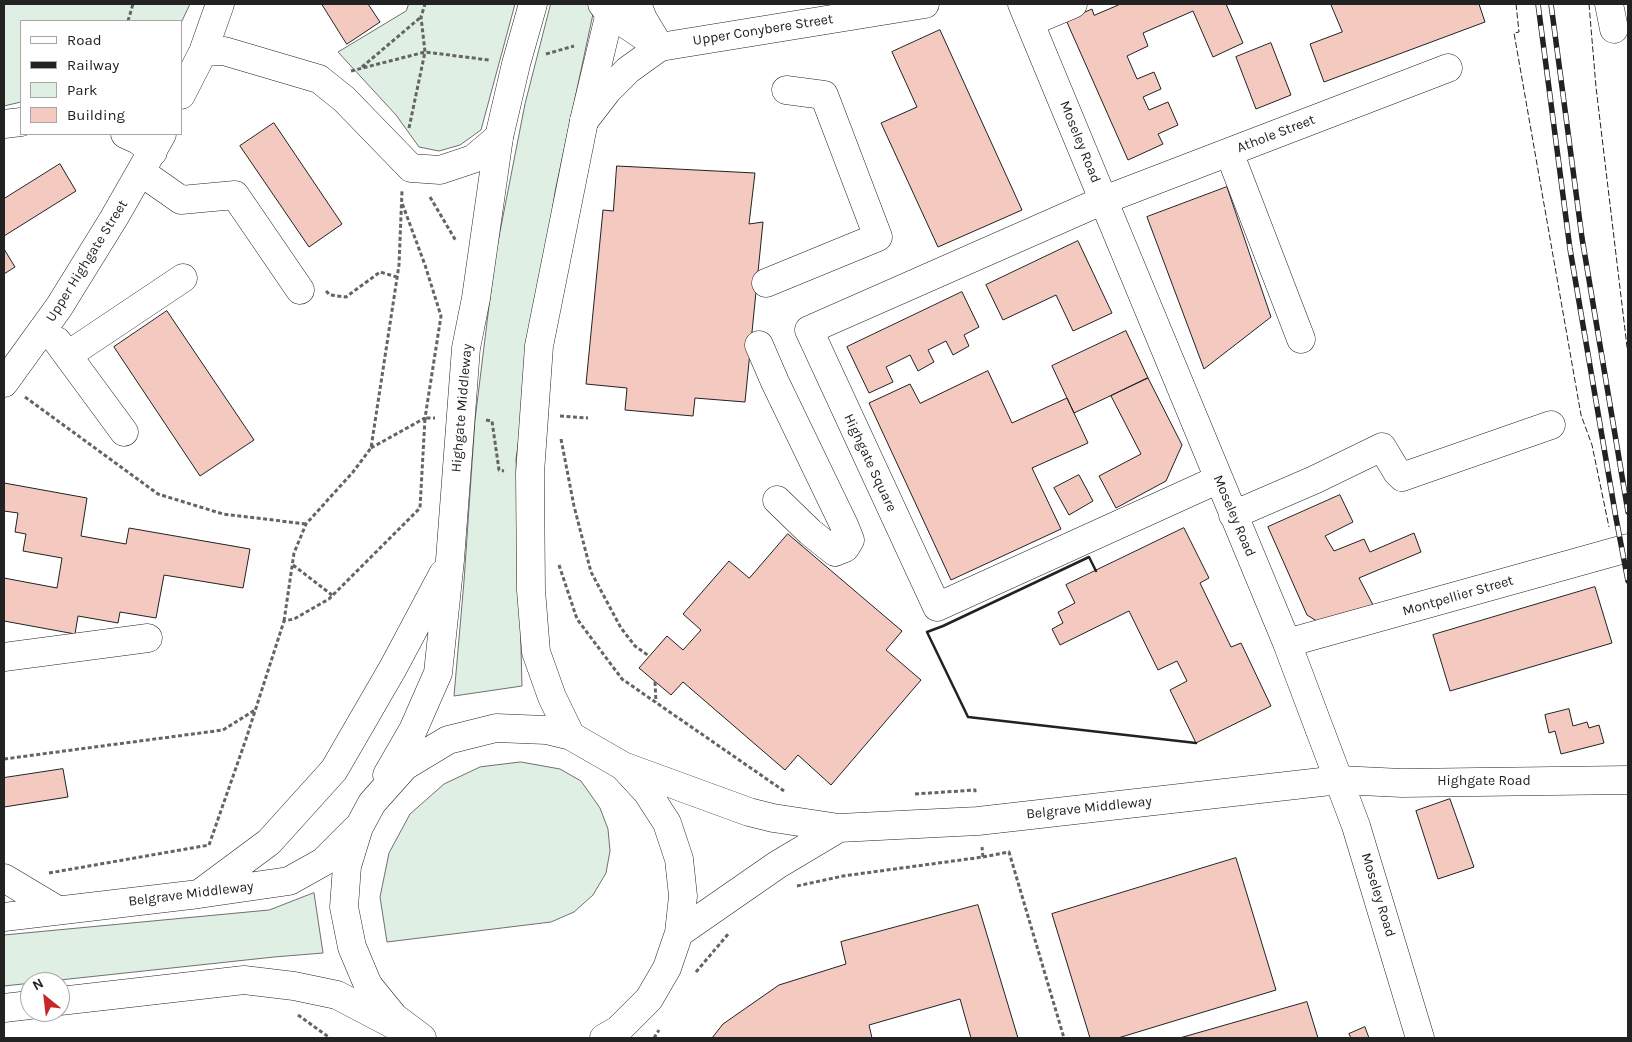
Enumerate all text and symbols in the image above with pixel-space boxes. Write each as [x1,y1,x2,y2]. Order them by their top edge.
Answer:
street label: Upper Conybere Street [692,11,834,49]
legend [20,20,182,135]
text: Road [67,31,102,49]
text: Railway [67,56,119,74]
text: Park [67,81,97,99]
street label: Moseley Road [1056,98,1104,186]
text: Building [67,106,125,124]
street label: Athole Street [1235,111,1317,157]
street label: Upper Highgate Street [43,197,131,325]
street label: Highgate Middleway [448,343,476,473]
street label: Highgate Square [840,411,900,515]
street label: Moseley Road [1209,473,1259,559]
street label: Montpellier Street [1401,572,1515,620]
street label: Highgate Road [1437,773,1531,789]
street label: Belgrave Middleway [1025,793,1153,823]
street label: Moseley Road [1357,851,1399,939]
street label: Belgrave Middleway [127,878,255,910]
north arrow [20,972,70,1022]
text: N [29,974,46,994]

